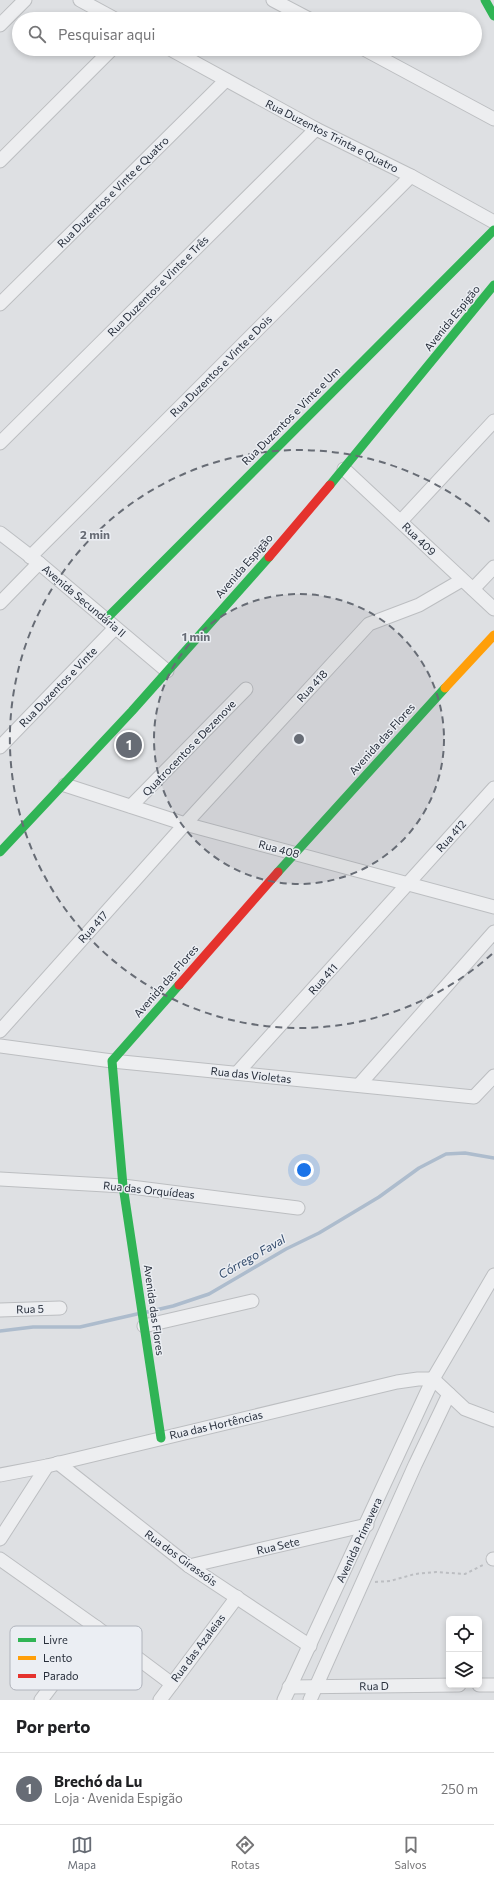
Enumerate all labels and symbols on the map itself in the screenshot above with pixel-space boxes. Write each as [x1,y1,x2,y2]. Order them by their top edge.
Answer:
street label: Rua Duzentos Trinta e Quatro [264,96,401,175]
street label: Rua Duzentos e Vinte e Quatro [54,133,171,250]
street label: Rua Duzentos e Vinte e Três [105,233,211,339]
street label: Avenida Espigão [421,282,482,353]
street label: Rua Duzentos e Vinte e Dois [167,312,274,419]
street label: Rua Duzentos e Vinte e Um [239,364,342,467]
street label: Rua 409 [400,519,439,558]
text: 2 min [80,527,110,541]
street label: Avenida Espigão [212,531,275,600]
street label: Avenida Secundária II [40,562,129,639]
text: 1 min [182,629,210,643]
street label: Rua Duzentos e Vinte [16,644,99,729]
street label: Rua 418 [294,667,330,704]
street label: Quatrocentos e Dezenove [139,697,238,798]
street label: Avenida das Flores [346,700,417,777]
pin: 1 [116,730,142,760]
centre of rings [292,732,306,746]
street label: Rua 412 [433,817,468,854]
street label: Rua 408 [257,837,301,860]
street label: Rua 417 [75,908,110,945]
street label: Avenida das Flores [131,942,201,1020]
street label: Rua 411 [305,961,340,997]
street label: Rua das Violetas [210,1064,292,1085]
your location [294,1160,314,1180]
street label: Rua das Orquídeas [103,1178,196,1201]
water label: Córrego Faval [216,1231,288,1281]
street label: Avenida das Flores [142,1264,167,1356]
street label: Rua 5 [16,1302,44,1315]
street label: Rua das Hortências [168,1407,264,1442]
street label: Avenida Primavera [333,1495,384,1584]
street label: Rua dos Girassóis [142,1527,220,1588]
street label: Rua Sete [255,1534,301,1557]
street label: Rua das Azaleias [168,1611,227,1684]
legend [10,1626,142,1690]
text: Livre [43,1633,68,1646]
text: Lento [43,1651,73,1664]
text: Parado [43,1669,79,1682]
street label: Rua D [359,1679,389,1692]

